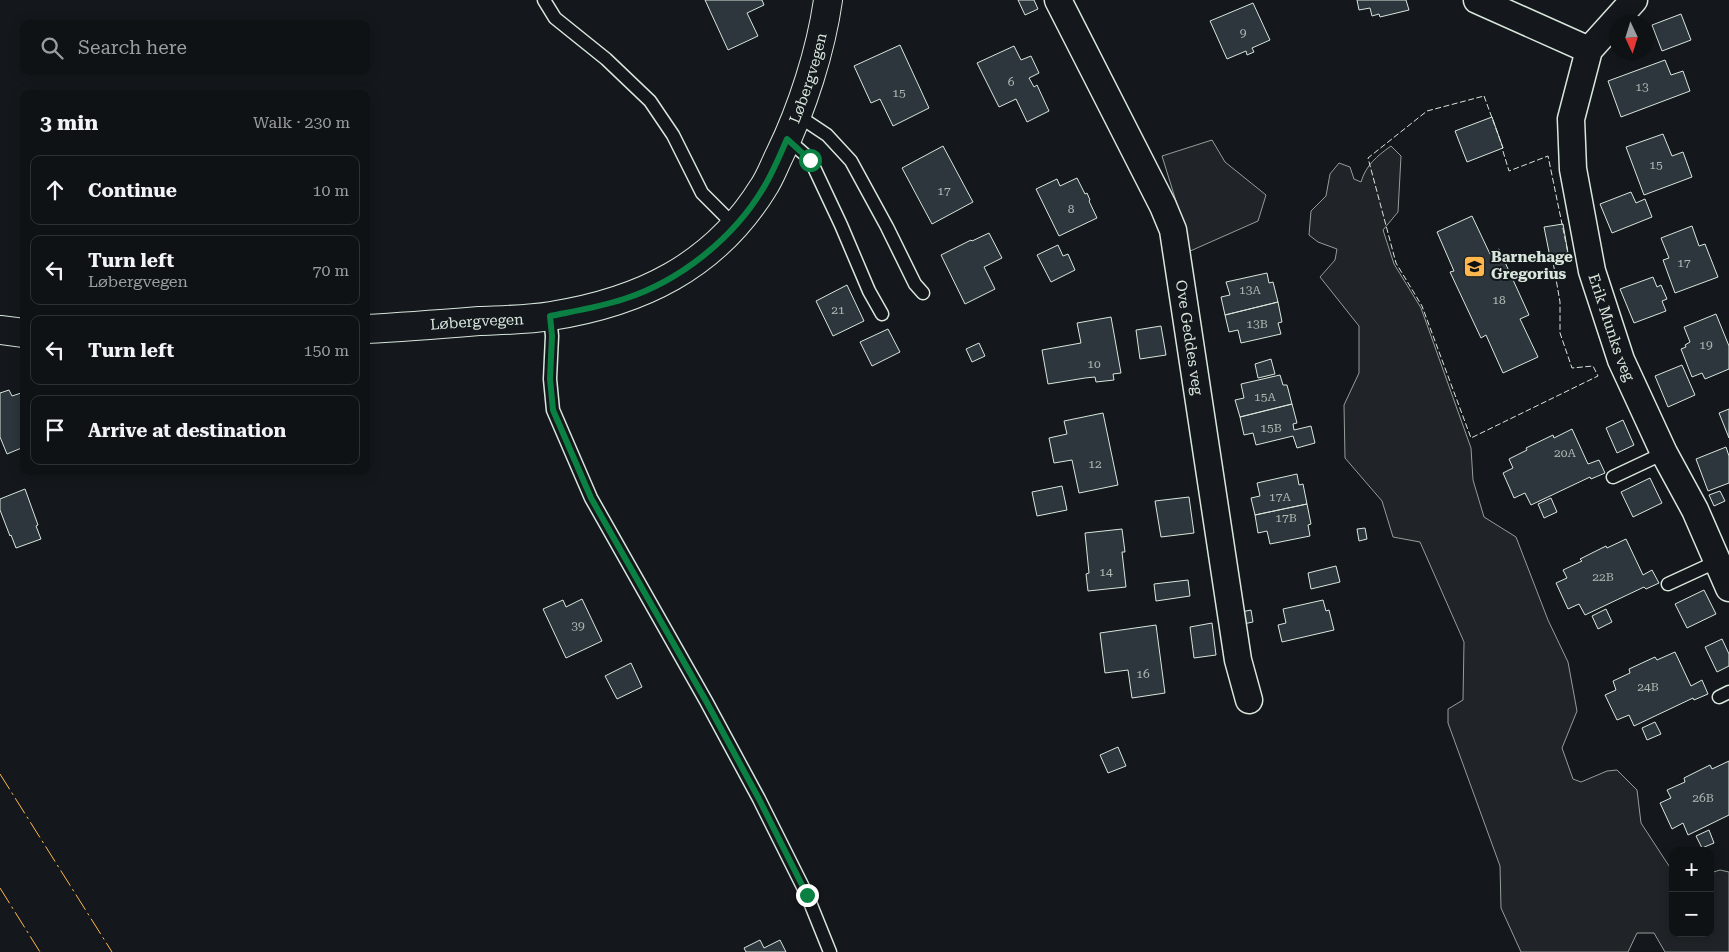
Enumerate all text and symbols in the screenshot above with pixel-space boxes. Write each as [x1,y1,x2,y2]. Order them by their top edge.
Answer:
north arrow [1609,15,1654,60]
search box [20,20,370,75]
house number: 9 [1240,26,1247,40]
street label: Løbergvegen [786,31,831,126]
icon: search [38,34,66,62]
text: Search here [78,36,187,59]
house number: 6 [1008,75,1015,89]
house number: 13 [1635,80,1649,94]
house number: 15 [892,86,906,100]
text: 3 min [40,111,98,135]
text: Walk · 230 m [253,113,350,132]
route start [799,149,822,172]
house number: 15 [1649,158,1663,172]
icon: ahead [41,176,69,204]
text: Continue [88,179,177,202]
text: 10 m [312,181,349,200]
house number: 17 [937,184,951,198]
house number: 8 [1068,202,1075,216]
place label: Barnehage Gregorius [1491,248,1573,283]
text: Turn left [88,249,174,272]
school or university icon: Barnehage Gregorius [1463,254,1487,278]
icon: left [41,256,69,284]
house number: 17 [1677,256,1691,270]
text: 70 m [312,261,349,280]
street label: Erik Munks veg [1585,271,1639,384]
text: Løbergvegen [88,272,188,291]
street label: Ove Geddes veg [1172,279,1207,397]
house number: 13A [1239,283,1262,297]
house number: 18 [1492,293,1506,307]
house number: 21 [831,303,845,317]
street label: Løbergvegen [429,310,524,334]
house number: 13B [1246,317,1268,331]
icon: left [41,336,69,364]
house number: 19 [1699,338,1713,352]
text: Turn left [88,339,174,362]
text: 150 m [303,341,349,360]
house number: 10 [1087,357,1101,371]
house number: 15A [1254,390,1277,404]
icon: arrive [41,416,69,444]
text: Arrive at destination [88,419,286,442]
house number: 15B [1260,421,1282,435]
house number: 20A [1554,446,1577,460]
house number: 12 [1088,457,1102,471]
house number: 17A [1269,490,1292,504]
house number: 17B [1275,511,1297,525]
house number: 14 [1099,565,1113,579]
house number: 22B [1592,570,1614,584]
house number: 39 [571,619,585,633]
house number: 16 [1136,667,1150,681]
house number: 24B [1637,680,1659,694]
house number: 26B [1692,791,1714,805]
map controls [1669,847,1714,937]
button: + [1669,847,1714,892]
route end [796,884,819,907]
button: − [1669,892,1714,937]

